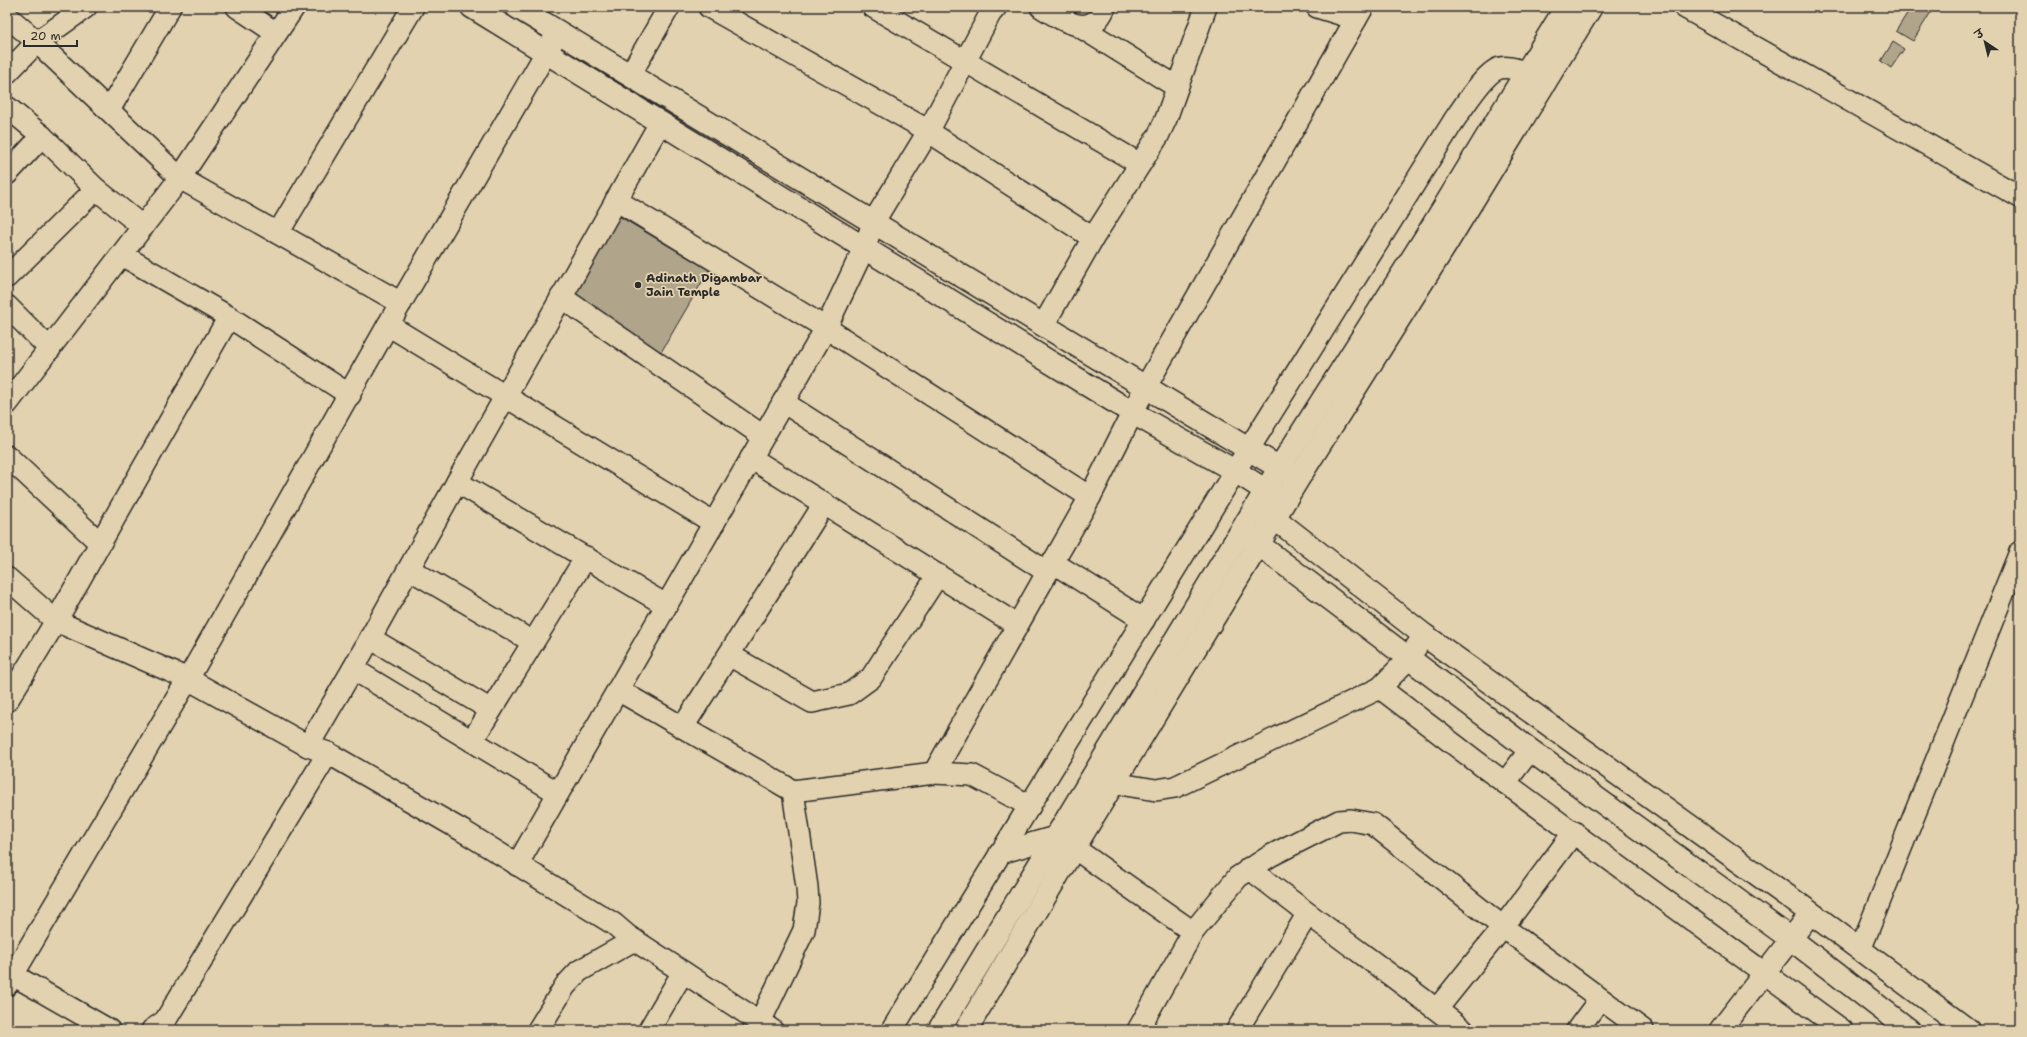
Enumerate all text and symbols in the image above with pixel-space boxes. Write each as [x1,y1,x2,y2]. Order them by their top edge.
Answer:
scale bar [24,22,77,48]
north arrow [1965,22,2005,62]
text: उ [1971,25,1988,43]
text: 20 m [30,28,61,44]
place label: Adinath Digambar Jain Temple [646,270,763,300]
marker: Adinath Digambar Jain Temple [633,280,643,290]

